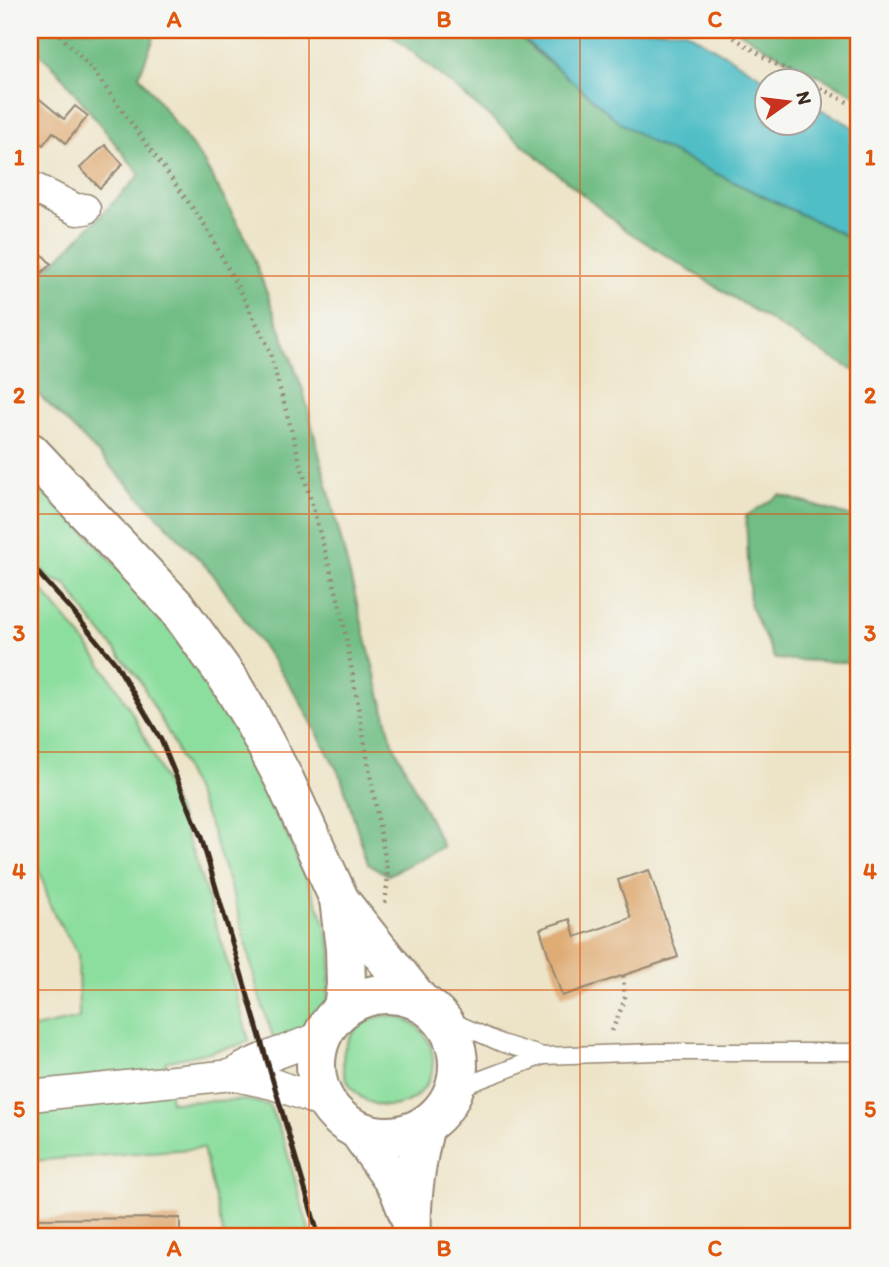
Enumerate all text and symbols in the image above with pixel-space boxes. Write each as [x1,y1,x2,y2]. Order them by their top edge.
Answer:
text: A [166,5,182,33]
text: B [437,5,452,33]
text: C [708,5,723,33]
north arrow [752,66,822,136]
text: N [791,89,817,107]
text: 1 [14,143,25,171]
text: 1 [865,143,876,171]
text: 2 [13,381,26,409]
text: 2 [864,381,877,409]
text: 3 [13,619,26,647]
text: 3 [864,619,877,647]
text: 4 [12,857,26,885]
text: 4 [863,857,877,885]
text: 5 [13,1095,25,1123]
text: 5 [864,1095,876,1123]
text: A [166,1234,182,1262]
text: B [437,1234,452,1262]
text: C [708,1234,723,1262]

